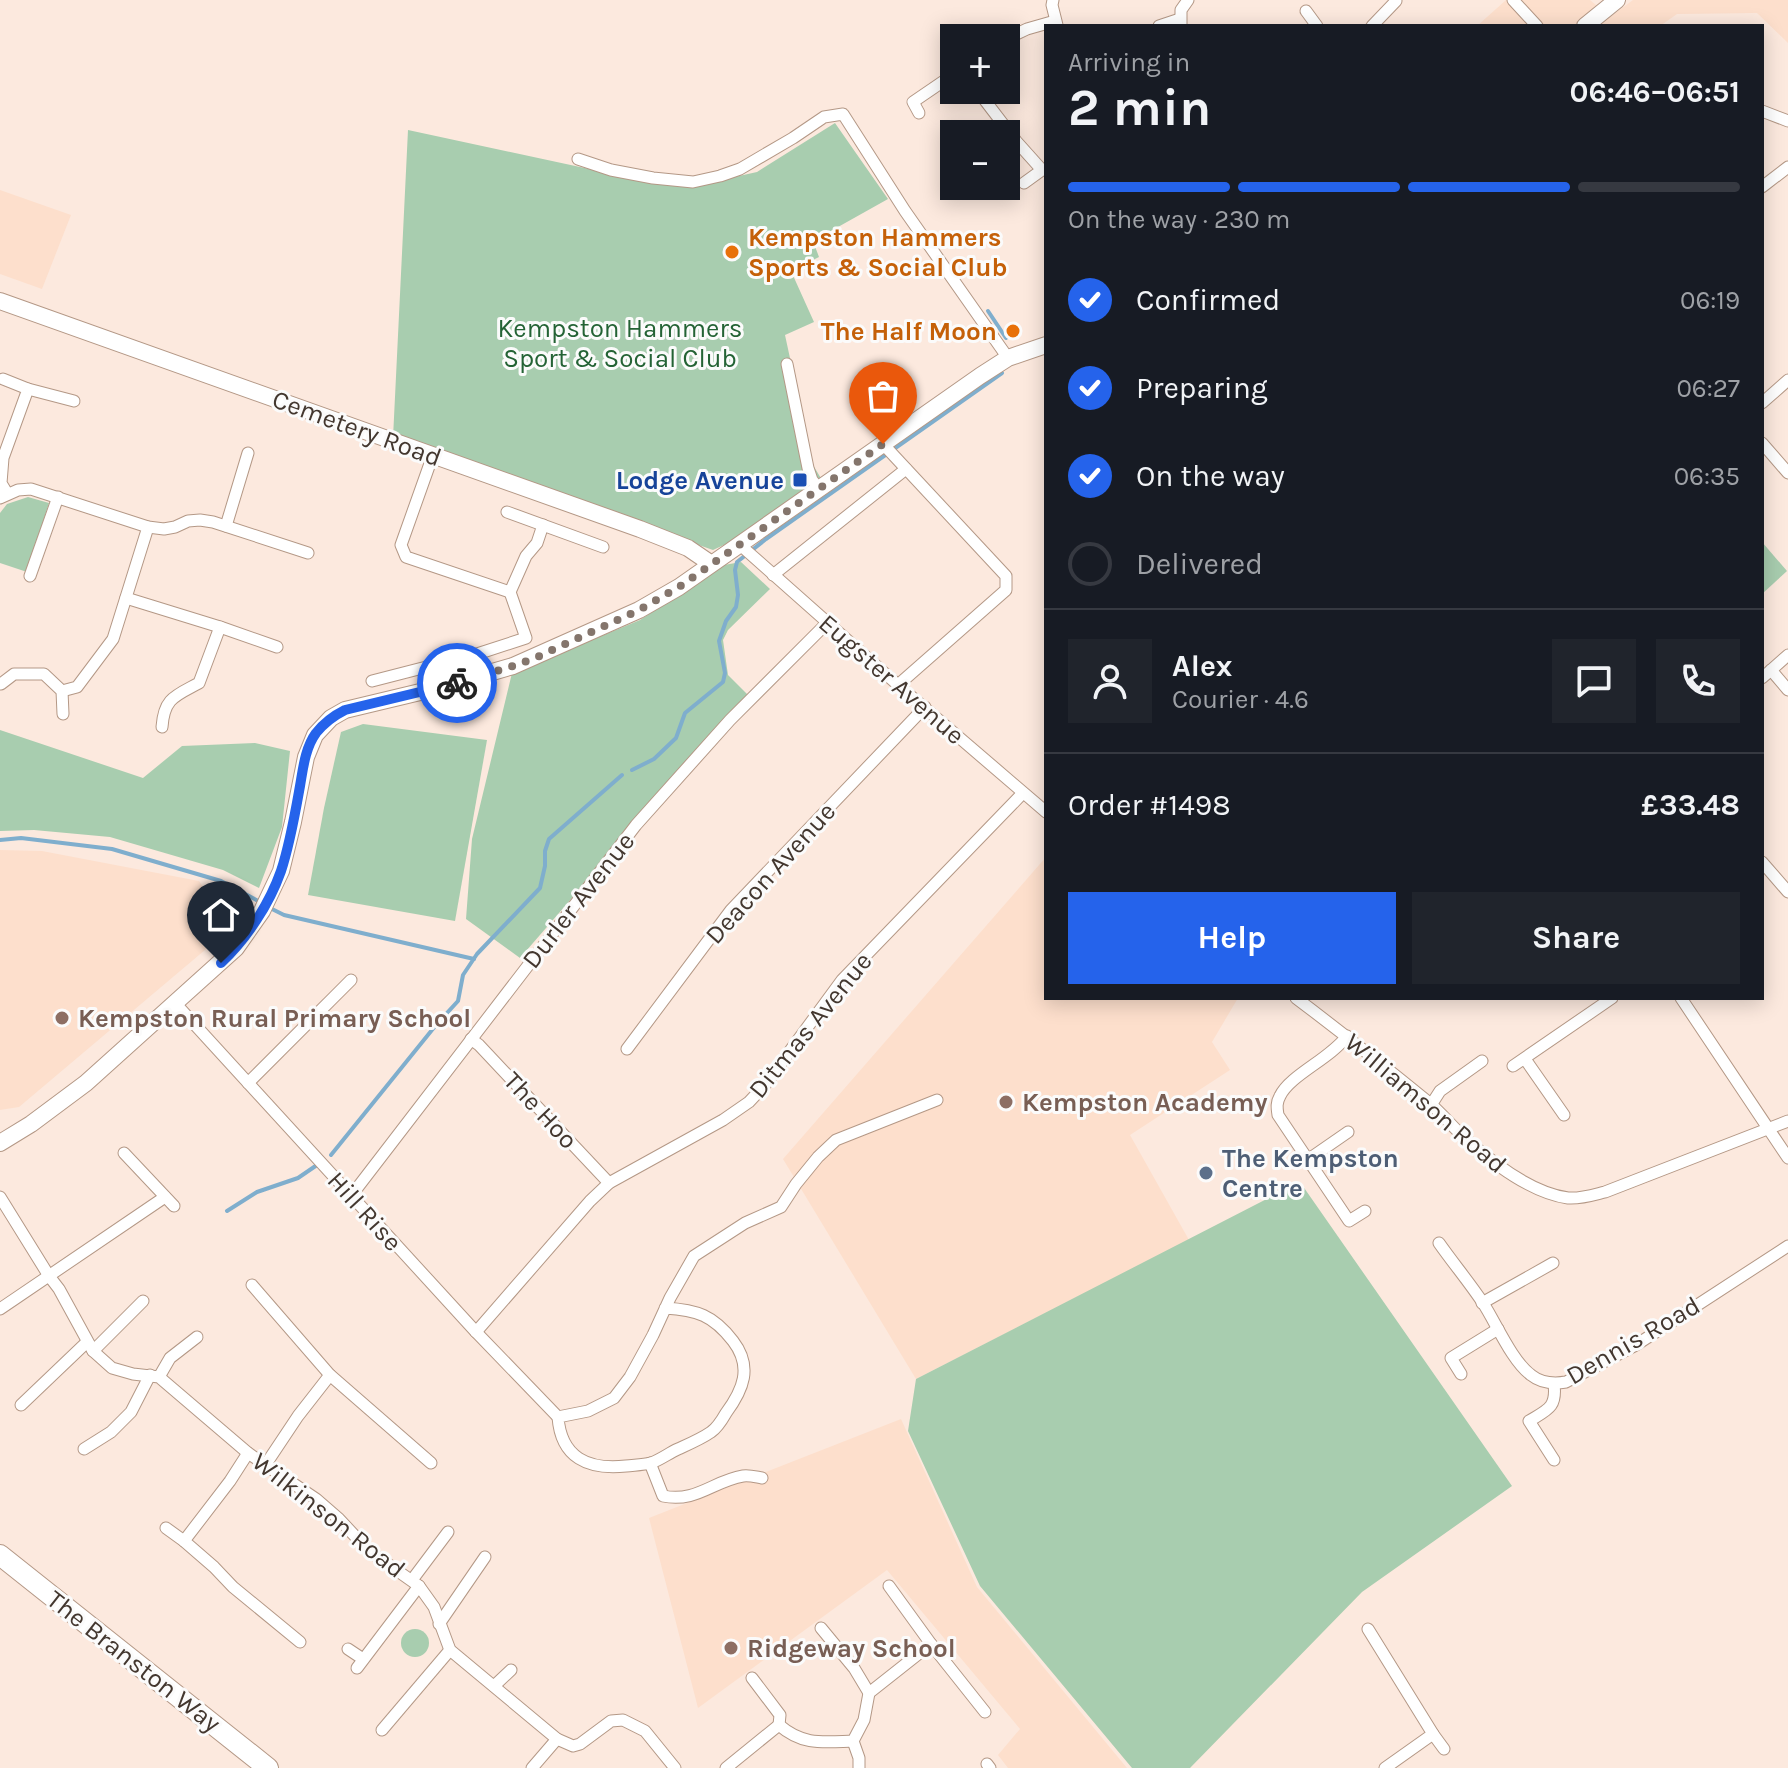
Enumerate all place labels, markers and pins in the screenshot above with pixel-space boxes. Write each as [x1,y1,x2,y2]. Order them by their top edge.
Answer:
place label: Kempston Hammers Sports & Social Club [748,222,1008,283]
marker: Kempston Hammers Sports & Social Club [723,243,741,261]
place label: The Half Moon [821,316,997,347]
marker: The Half Moon [1004,322,1022,340]
pin [849,362,917,444]
place label: Lodge Avenue [616,465,784,496]
marker: Lodge Avenue [791,471,809,489]
pin [187,881,255,963]
place label: Kempston Rural Primary School [78,1003,471,1034]
marker: Kempston Rural Primary School [53,1009,71,1027]
place label: Kempston Academy [1022,1087,1268,1118]
marker: Kempston Academy [997,1093,1015,1111]
place label: The Kempston Centre [1222,1143,1399,1204]
marker: The Kempston Centre [1197,1164,1215,1182]
place label: Ridgeway School [747,1633,956,1664]
marker: Ridgeway School [722,1639,740,1657]

